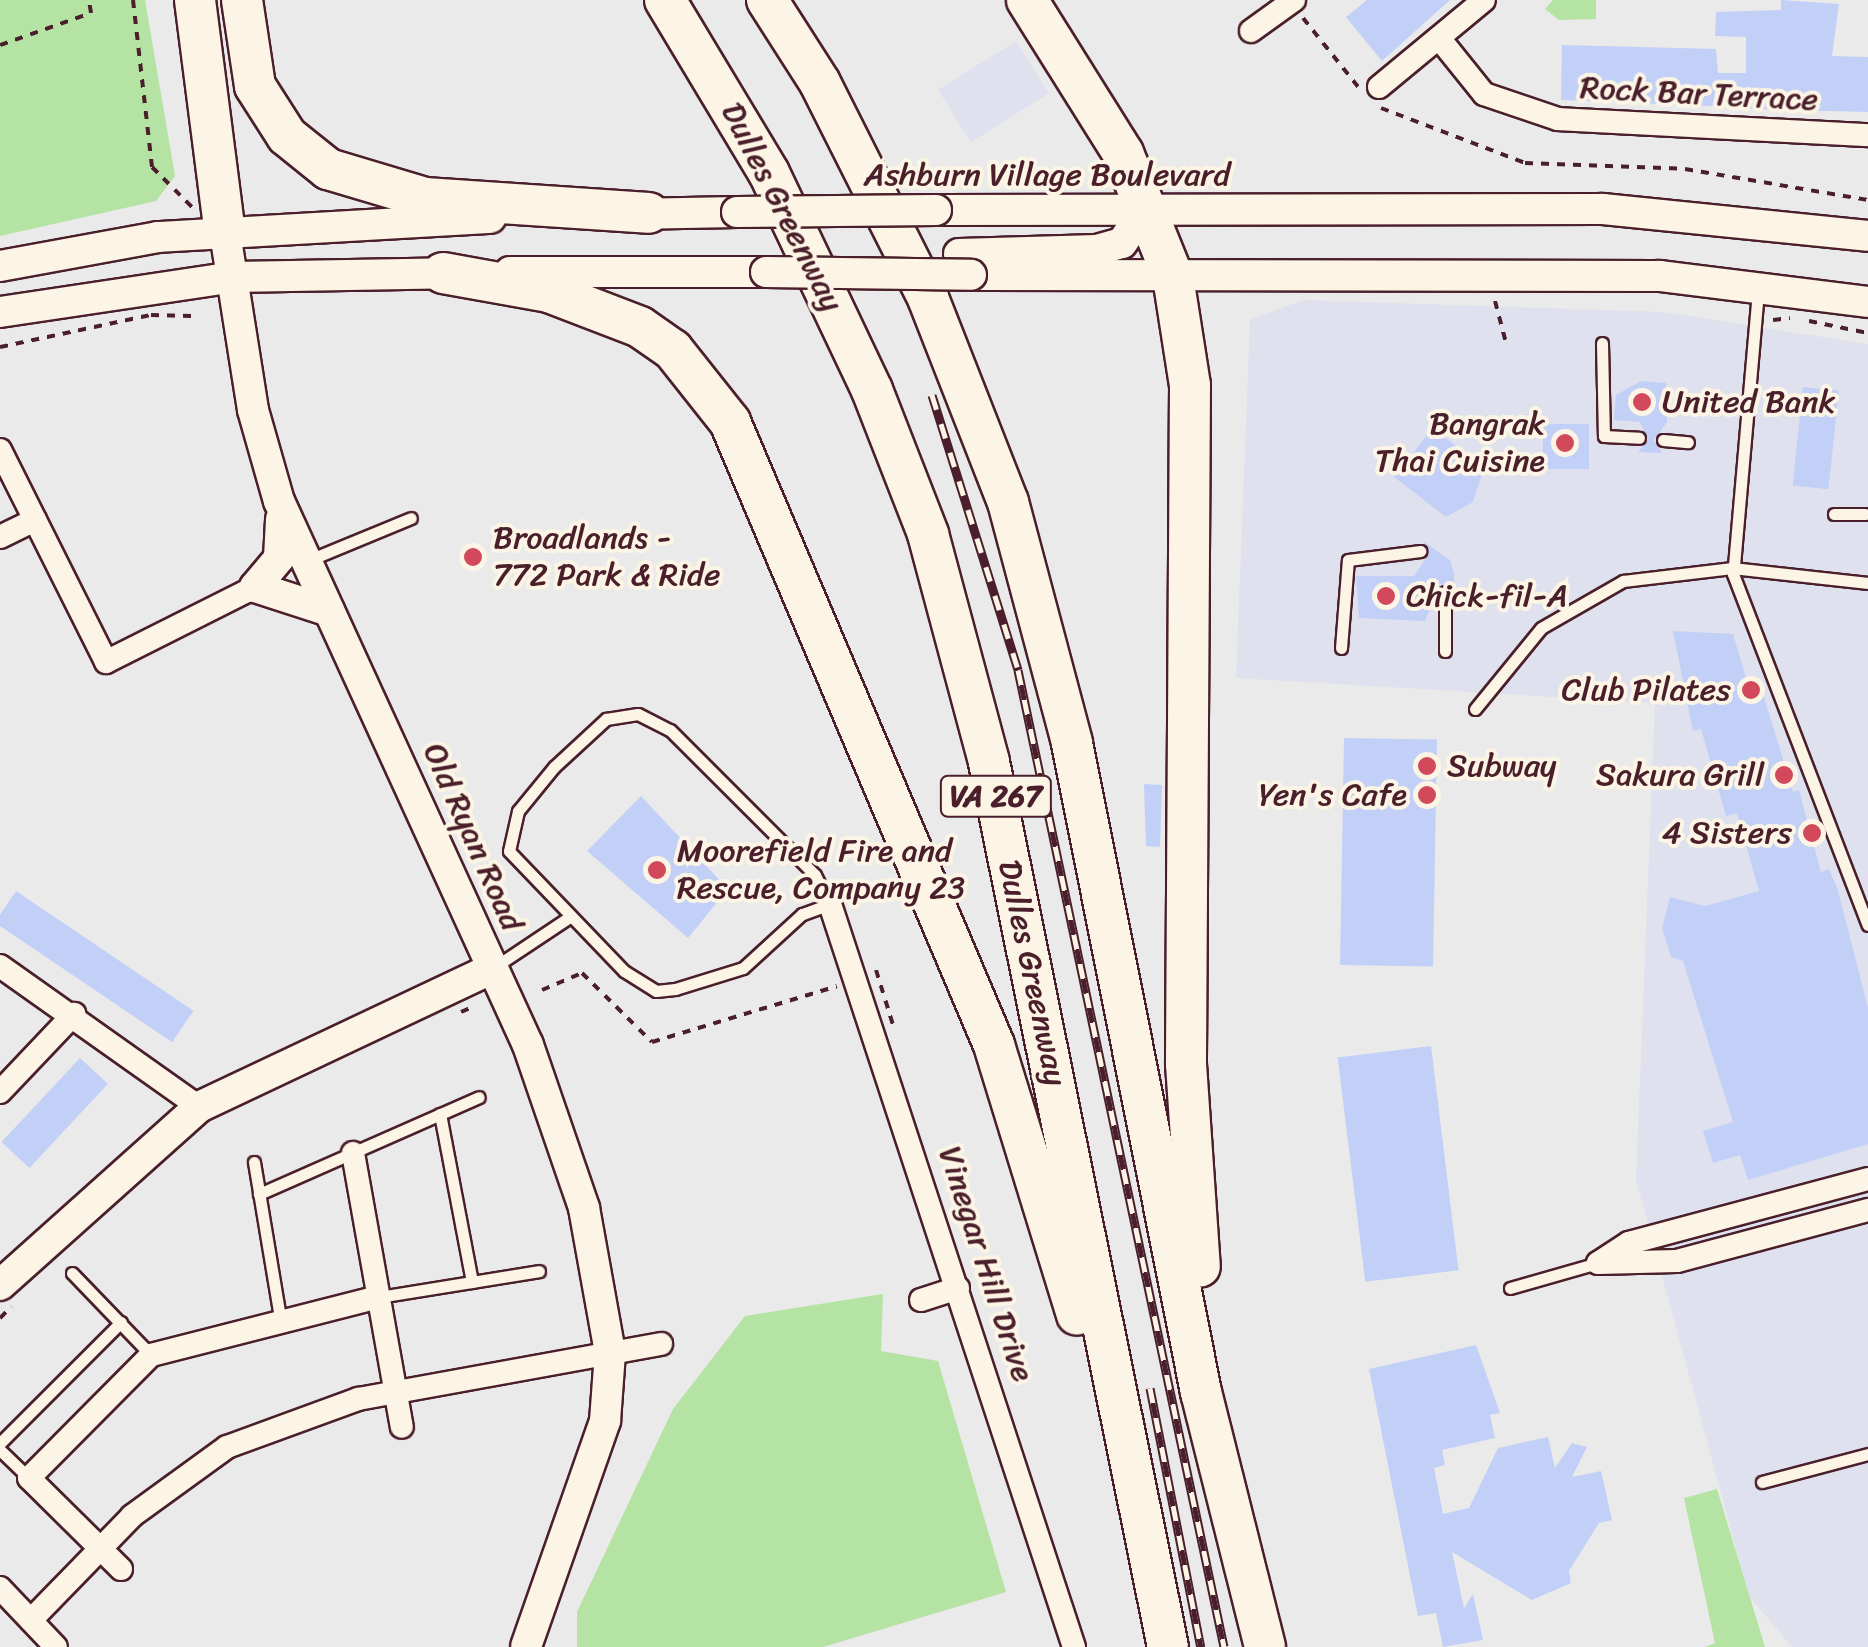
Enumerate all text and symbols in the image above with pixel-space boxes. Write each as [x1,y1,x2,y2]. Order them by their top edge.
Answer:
street label: Rock Bar Terrace [1578,69,1820,119]
street label: Dulles Greenway [713,96,851,318]
street label: Ashburn Village Boulevard [864,156,1230,194]
place label: United Bank [1662,383,1835,421]
marker: United Bank [1631,391,1653,413]
place label: Bangrak Thai Cuisine [1374,406,1545,481]
marker: Bangrak Thai Cuisine [1554,432,1576,454]
place label: Broadlands - 772 Park & Ride [493,520,720,595]
marker: Broadlands - 772 Park & Ride [462,546,484,568]
place label: Chick-fil-A [1406,577,1568,615]
marker: Chick-fil-A [1375,585,1397,607]
place label: Club Pilates [1563,671,1731,709]
marker: Club Pilates [1740,679,1762,701]
street label: Old Ryan Road [415,737,531,937]
place label: Subway [1447,747,1556,785]
marker: Subway [1416,755,1438,777]
place label: Sakura Grill [1596,756,1764,794]
marker: Sakura Grill [1773,764,1795,786]
road number: VA 267 [938,771,1054,821]
place label: Yen's Cafe [1257,776,1407,814]
marker: Yen's Cafe [1416,784,1438,806]
place label: 4 Sisters [1662,814,1792,852]
marker: 4 Sisters [1801,822,1823,844]
place label: Moorefield Fire and Rescue, Company 23 [677,833,965,908]
street label: Dulles Greenway [989,856,1075,1090]
marker: Moorefield Fire and Rescue, Company 23 [646,859,668,881]
street label: Vinegar Hill Drive [930,1141,1042,1387]

